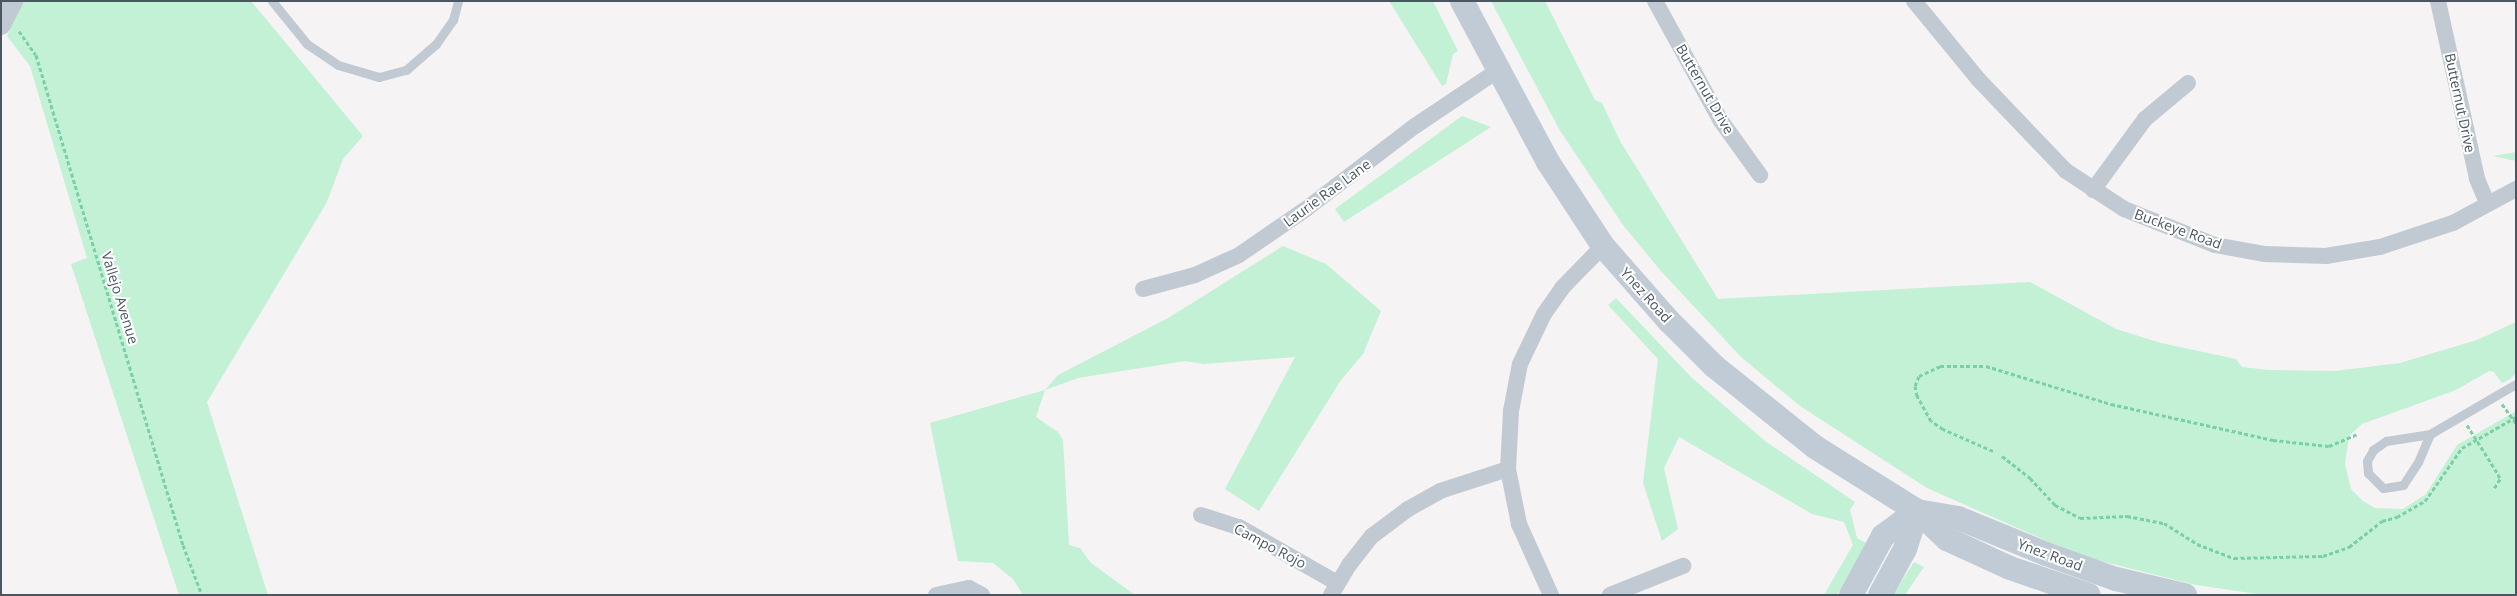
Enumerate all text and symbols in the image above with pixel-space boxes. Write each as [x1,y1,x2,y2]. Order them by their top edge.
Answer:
street label: Butternut Drive [1672,41,1738,137]
street label: Butternut Drive [2441,52,2479,154]
street label: Laurie Rae Lane [1280,156,1374,230]
street label: Buckeye Road [2132,205,2224,253]
street label: Vallejo Avenue [98,250,142,346]
street label: Ynez Road [1617,264,1675,326]
street label: Campo Rojo [1231,520,1309,572]
street label: Ynez Road [2015,535,2085,575]

